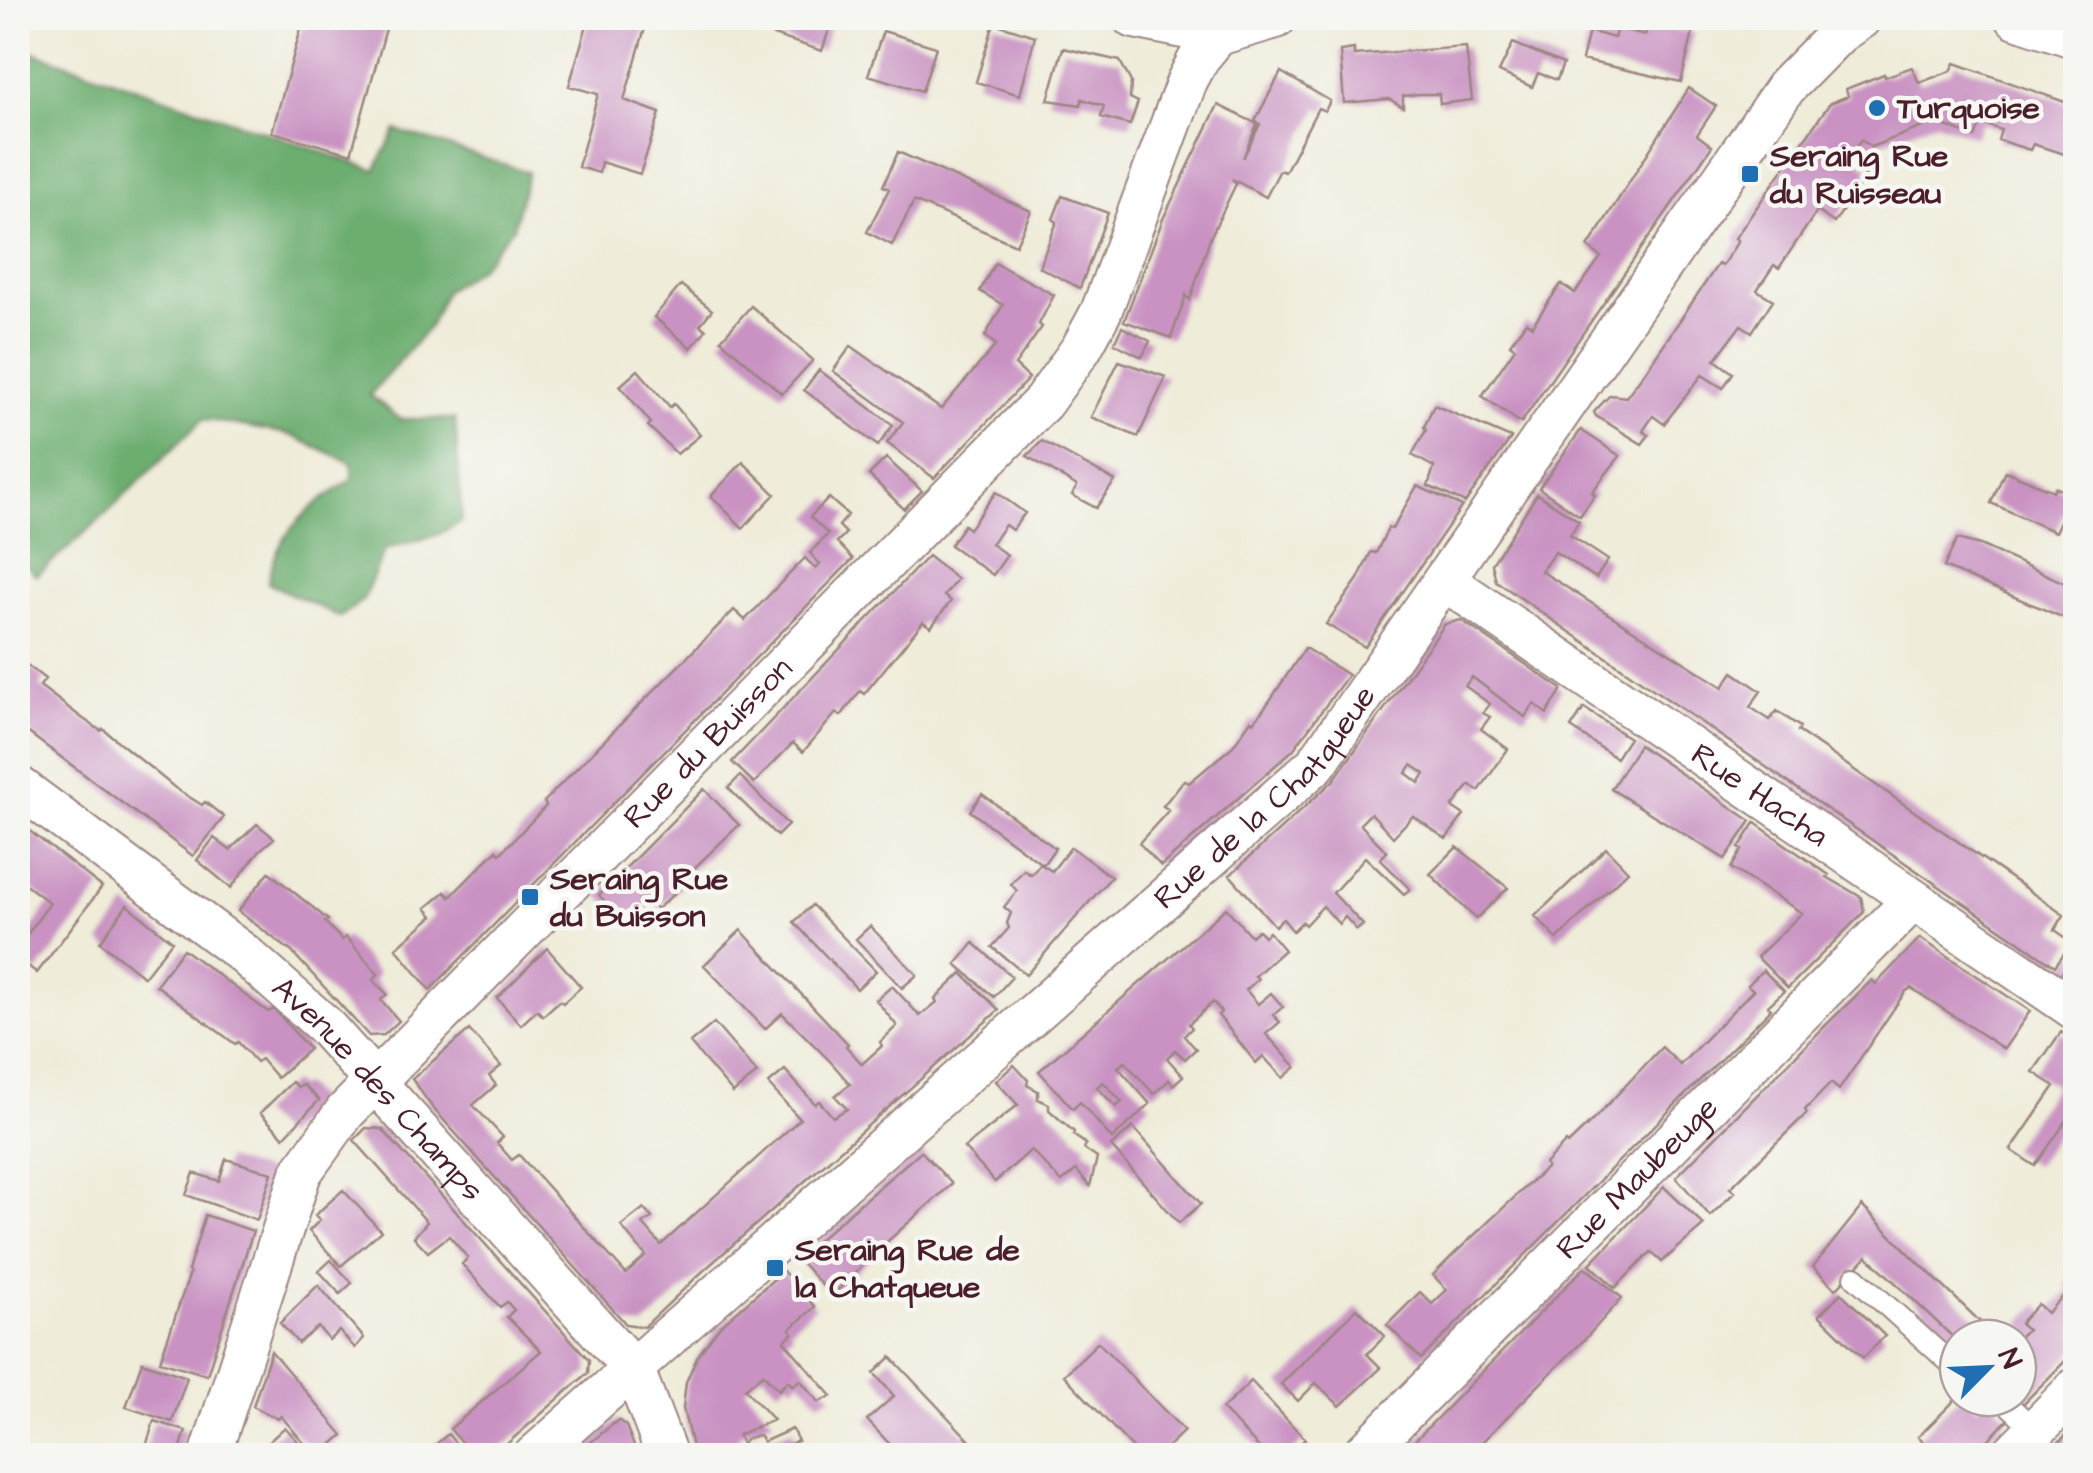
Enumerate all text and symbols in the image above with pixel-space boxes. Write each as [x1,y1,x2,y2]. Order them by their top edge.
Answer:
place label: Turquoise [1896,86,2040,131]
marker: Turquoise [1866,97,1888,119]
place label: Seraing Rue du Ruisseau [1769,134,1948,216]
marker: Seraing Rue du Ruisseau [1739,163,1761,185]
street label: Rue du Buisson [613,647,803,839]
street label: Rue de la Chatqueue [1144,676,1387,920]
street label: Rue Hacha [1682,732,1837,858]
place label: Seraing Rue du Buisson [549,857,728,939]
marker: Seraing Rue du Buisson [519,886,541,908]
street label: Avenue des Champs [262,966,494,1211]
street label: Rue Maubeuge [1546,1086,1728,1269]
place label: Seraing Rue de la Chatqueue [794,1228,1020,1310]
marker: Seraing Rue de la Chatqueue [764,1257,786,1279]
north arrow [1938,1318,2038,1418]
text: N [1988,1342,2031,1375]

